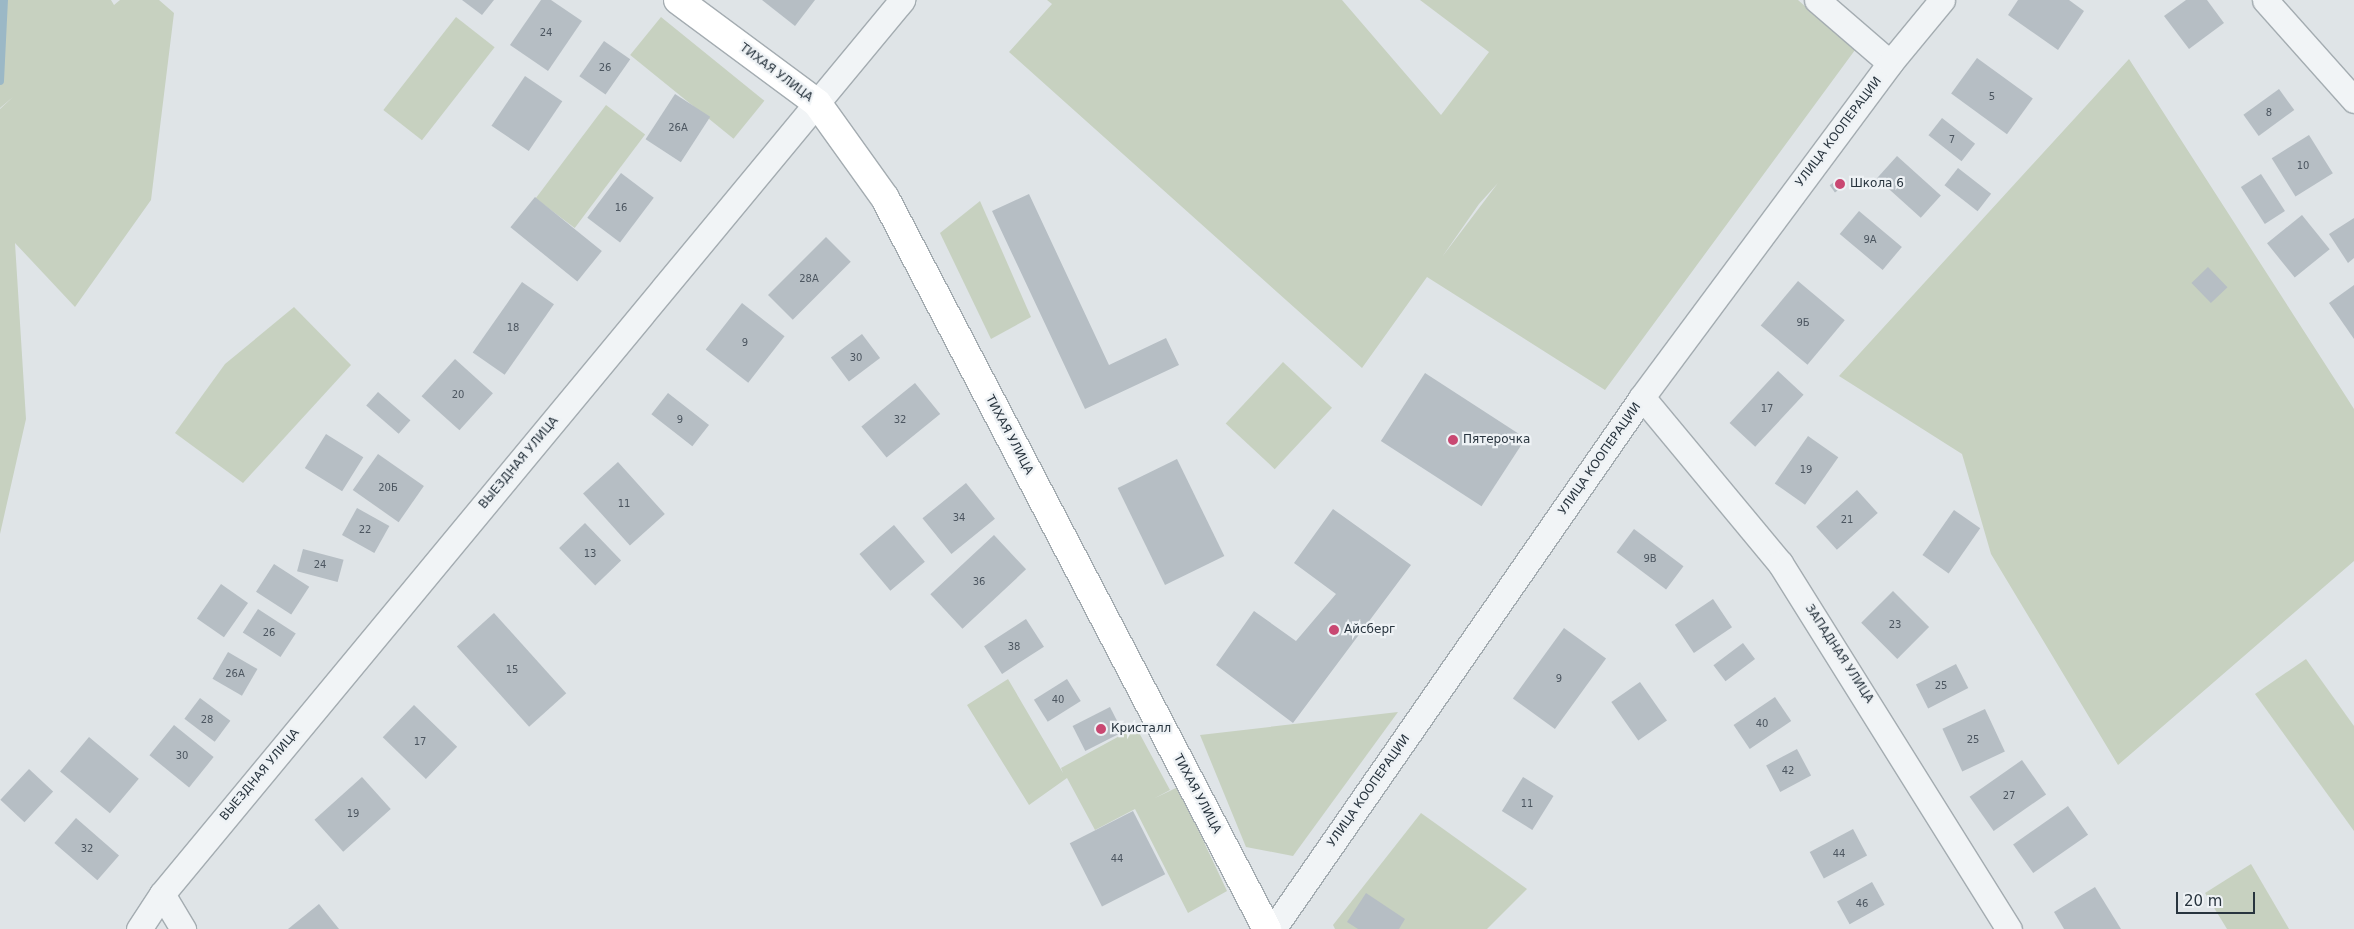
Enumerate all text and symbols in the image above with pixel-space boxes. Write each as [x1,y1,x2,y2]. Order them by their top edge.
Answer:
house number: 24 [540,27,552,39]
street label: ТИХАЯ УЛИЦА [737,41,815,105]
house number: 26 [599,62,611,74]
street label: УЛИЦА КООПЕРАЦИИ [1793,74,1885,190]
house number: 5 [1989,91,1995,103]
house number: 8 [2266,107,2272,119]
house number: 26А [668,122,688,134]
house number: 7 [1949,134,1955,146]
house number: 10 [2297,160,2309,172]
place label: Школа 6 [1850,177,1904,191]
marker: Школа 6 [1834,178,1846,190]
house number: 16 [615,202,627,214]
house number: 9А [1863,234,1877,246]
house number: 28А [799,273,819,285]
house number: 9Б [1796,317,1810,329]
house number: 18 [507,322,519,334]
house number: 9 [742,337,748,349]
house number: 30 [850,352,862,364]
house number: 20 [452,389,464,401]
street label: ТИХАЯ УЛИЦА [982,393,1036,477]
street label: УЛИЦА КООПЕРАЦИИ [1556,400,1644,518]
house number: 17 [1761,403,1773,415]
street label: ВЫЕЗДНАЯ УЛИЦА [476,414,562,512]
house number: 9 [677,414,683,426]
house number: 32 [894,414,906,426]
place label: Пятерочка [1463,433,1530,447]
marker: Пятерочка [1447,434,1459,446]
house number: 19 [1800,464,1812,476]
house number: 20Б [378,482,398,494]
house number: 11 [618,498,630,510]
house number: 34 [953,512,965,524]
house number: 21 [1841,514,1853,526]
house number: 22 [359,524,371,536]
house number: 13 [584,548,596,560]
house number: 9В [1643,553,1657,565]
house number: 24 [314,559,326,571]
house number: 36 [973,576,985,588]
street label: ЗАПАДНАЯ УЛИЦА [1802,602,1876,706]
house number: 23 [1889,619,1901,631]
place label: Айсберг [1344,623,1395,637]
marker: Айсберг [1328,624,1340,636]
house number: 26 [263,627,275,639]
house number: 38 [1008,641,1020,653]
house number: 15 [506,664,518,676]
house number: 26А [225,668,245,680]
house number: 9 [1556,673,1562,685]
house number: 25 [1935,680,1947,692]
house number: 40 [1052,694,1064,706]
house number: 28 [201,714,213,726]
house number: 40 [1756,718,1768,730]
place label: Кристалл [1111,722,1171,736]
marker: Кристалл [1095,723,1107,735]
street label: ВЫЕЗДНАЯ УЛИЦА [217,726,303,824]
street label: УЛИЦА КООПЕРАЦИИ [1325,732,1413,850]
house number: 25 [1967,734,1979,746]
house number: 17 [414,736,426,748]
house number: 30 [176,750,188,762]
street label: ТИХАЯ УЛИЦА [1170,752,1224,836]
house number: 42 [1782,765,1794,777]
house number: 27 [2003,790,2015,802]
house number: 11 [1521,798,1533,810]
house number: 19 [347,808,359,820]
house number: 32 [81,843,93,855]
house number: 44 [1833,848,1845,860]
house number: 44 [1111,853,1123,865]
scale bar [2179,882,2258,914]
text: 20 m [2184,892,2222,910]
house number: 46 [1856,898,1868,910]

